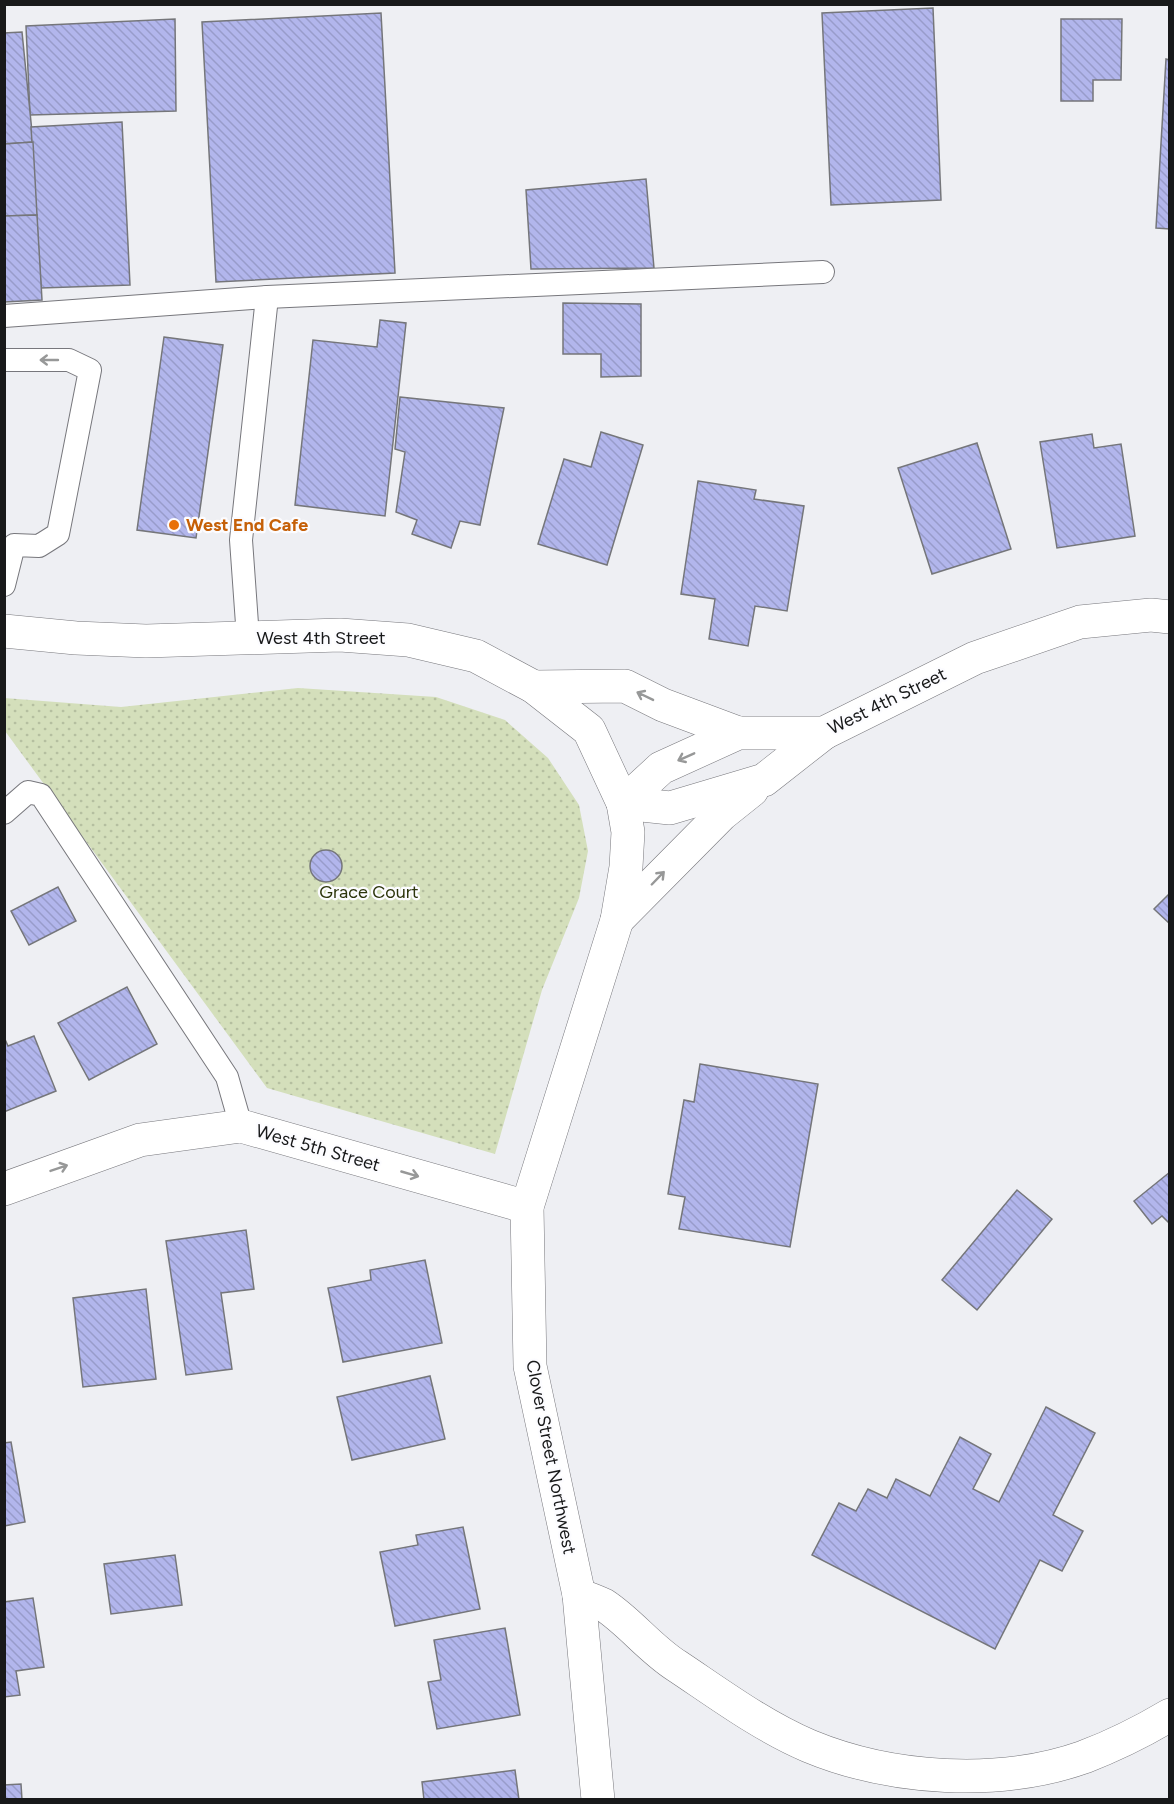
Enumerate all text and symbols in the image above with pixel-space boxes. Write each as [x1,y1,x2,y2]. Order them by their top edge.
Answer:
one-way arrow [39,354,59,366]
place label: West End Cafe [186,514,308,536]
marker: West End Cafe [167,518,181,532]
street label: West 4th Street [257,627,386,649]
street label: West 4th Street [824,663,950,739]
one-way arrow [636,690,654,701]
one-way arrow [678,751,696,763]
one-way arrow [650,870,665,885]
park label: Grace Court [319,881,419,903]
street label: West 5th Street [253,1120,383,1176]
one-way arrow [49,1161,68,1172]
one-way arrow [400,1169,419,1180]
street label: Clover Street Northwest [521,1358,581,1556]

